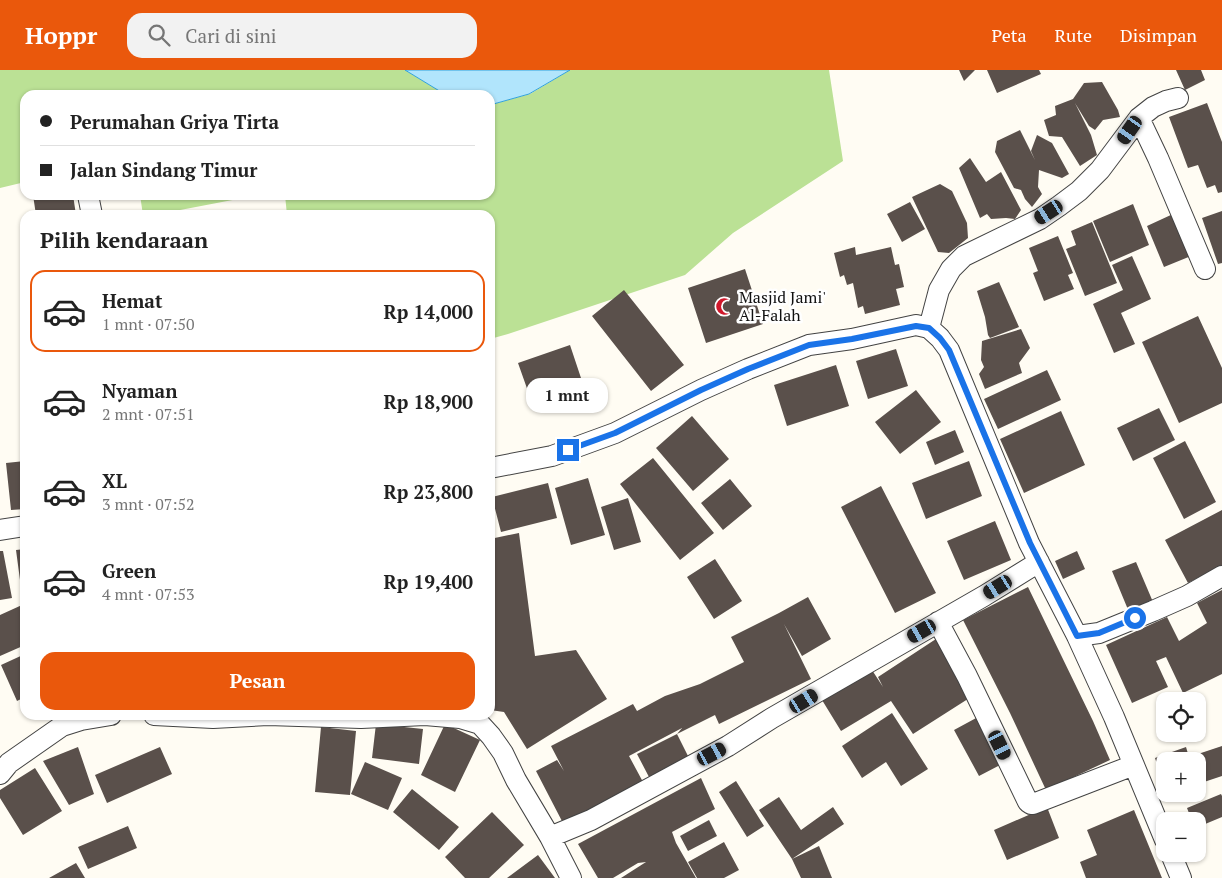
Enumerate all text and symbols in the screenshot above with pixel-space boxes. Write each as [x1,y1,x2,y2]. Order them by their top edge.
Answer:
search box [127,13,477,58]
text: Hoppr [25,19,97,51]
icon: search [145,21,173,49]
text: Cari di sini [185,23,277,48]
text: Peta [992,23,1027,47]
text: Rute [1055,23,1092,47]
text: Disimpan [1120,23,1197,47]
text: Perumahan Griya Tirta [70,109,279,134]
car [1115,113,1144,147]
text: Jalan Sindang Timur [70,157,258,182]
car [1032,198,1065,226]
text: Pilih kendaraan [40,225,208,254]
place label: Masjid Jami' Al-Falah [739,286,826,326]
text: Hemat [102,288,163,313]
icon: car [42,289,87,334]
mosque icon: Masjid Jami' Al-Falah [715,296,735,316]
text: Rp 14,000 [384,299,473,324]
text: 1 mnt · 07:50 [102,313,195,335]
text: Nyaman [102,378,177,403]
callout: 1 mnt [527,378,609,412]
icon: car [42,379,87,424]
text: 1 mnt [545,384,589,406]
text: Rp 18,900 [384,389,473,414]
text: 2 mnt · 07:51 [102,403,195,425]
route end [557,439,579,461]
text: XL [102,468,127,493]
icon: car [42,469,87,514]
text: Rp 23,800 [384,479,473,504]
text: 3 mnt · 07:52 [102,493,195,515]
text: Green [102,558,156,583]
icon: car [42,559,87,604]
text: Rp 19,400 [384,569,473,594]
car [981,573,1014,601]
text: 4 mnt · 07:53 [102,583,195,605]
route start [1124,607,1146,629]
car [905,617,938,645]
button: Pesan [40,652,475,710]
car [787,687,820,715]
map controls [1156,692,1206,862]
button: locate [1156,692,1206,742]
car [986,728,1013,762]
car [695,740,728,768]
button: + [1156,752,1206,802]
button: − [1156,812,1206,862]

